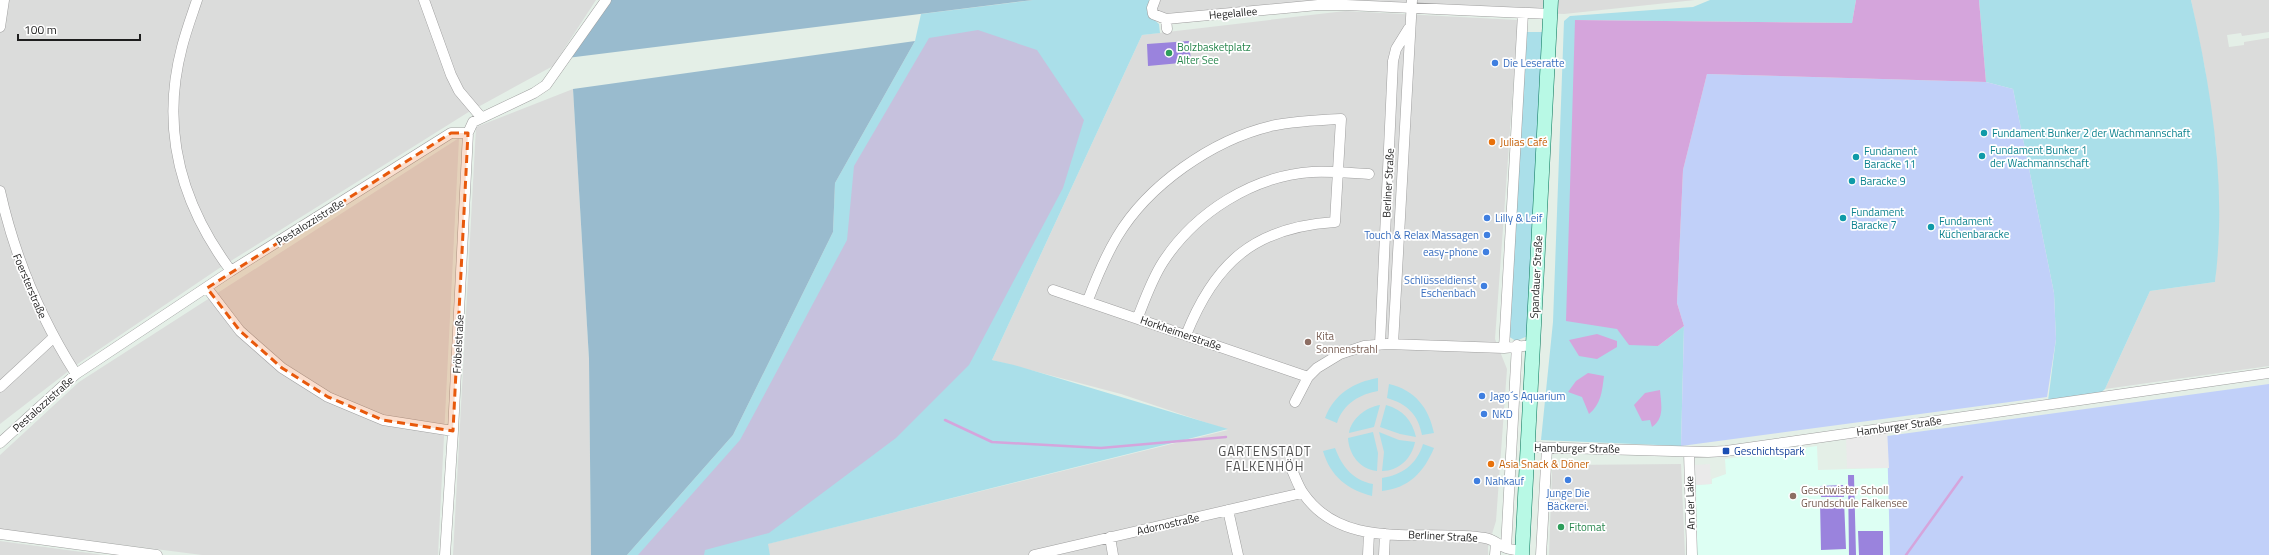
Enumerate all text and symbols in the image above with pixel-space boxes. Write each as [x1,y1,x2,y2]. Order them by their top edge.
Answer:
street label: Hegelallee [1208,3,1258,23]
scale bar [18,16,140,42]
text: 100 m [24,20,57,39]
place label: Bolzbasketplatz Alter See [1177,39,1251,68]
marker: Bolzbasketplatz Alter See [1164,48,1174,58]
place label: Die Leseratte [1503,55,1565,71]
marker: Die Leseratte [1490,58,1500,68]
place label: Fundament Bunker 2 der Wachmannschaft [1992,125,2190,141]
marker: Fundament Bunker 2 der Wachmannschaft [1979,128,1989,138]
place label: Julias Café [1500,134,1548,150]
marker: Julias Café [1487,137,1497,147]
place label: Fundament Bunker 1 der Wachmannschaft [1990,142,2089,171]
place label: Fundament Baracke 11 [1864,143,1917,172]
street label: Berliner Straße [1378,147,1398,218]
marker: Fundament Bunker 1 der Wachmannschaft [1977,151,1987,161]
marker: Fundament Baracke 11 [1851,152,1861,162]
place label: Baracke 9 [1860,173,1906,189]
marker: Baracke 9 [1847,176,1857,186]
street label: Pestalozzistraße [273,194,347,249]
place label: Fundament Baracke 7 [1851,204,1904,233]
place label: Lilly & Leif [1495,210,1543,226]
marker: Lilly & Leif [1482,213,1492,223]
marker: Fundament Baracke 7 [1838,213,1848,223]
place label: Fundament Küchenbaracke [1939,213,2010,242]
marker: Fundament Küchenbaracke [1926,222,1936,232]
place label: Touch & Relax Massagen [1364,227,1479,243]
marker: Touch & Relax Massagen [1482,230,1492,240]
street label: Spandauer Straße [1526,235,1546,319]
place label: easy-phone [1423,244,1478,260]
marker: easy-phone [1481,247,1491,257]
street label: Foersterstraße [9,251,51,321]
place label: Schlüsseldienst Eschenbach [1404,272,1476,301]
marker: Schlüsseldienst Eschenbach [1479,281,1489,291]
street label: Horkheimerstraße [1138,312,1224,355]
street label: Fröbelstraße [448,314,468,374]
place label: Kita Sonnenstrahl [1316,328,1378,357]
marker: Kita Sonnenstrahl [1303,337,1313,347]
street label: Pestalozzistraße [9,372,77,436]
place label: Jago´s Aquarium [1490,388,1566,404]
marker: Jago´s Aquarium [1477,391,1487,401]
place label: NKD [1492,406,1513,422]
marker: NKD [1479,409,1489,419]
street label: Hamburger Straße [1855,412,1943,440]
street label: Hamburger Straße [1534,439,1620,457]
district label: GARTENSTADT FALKENHÖH [1218,441,1312,476]
place label: Geschichtspark [1734,443,1805,459]
marker: Geschichtspark [1721,446,1731,456]
place label: Asia Snack & Döner [1499,456,1589,472]
marker: Asia Snack & Döner [1486,459,1496,469]
place label: Nahkauf [1485,473,1524,489]
marker: Junge Die Bäckerei. [1563,475,1573,485]
street label: An der Lake [1681,475,1699,530]
marker: Nahkauf [1472,476,1482,486]
place label: Geschwister Scholl Grundschule Falkensee [1801,482,1908,511]
place label: Junge Die Bäckerei. [1546,485,1590,514]
marker: Geschwister Scholl Grundschule Falkensee [1788,491,1798,501]
street label: Adornostraße [1135,509,1201,539]
place label: Fitomat [1569,519,1606,535]
marker: Fitomat [1556,522,1566,532]
street label: Berliner Straße [1408,526,1479,546]

